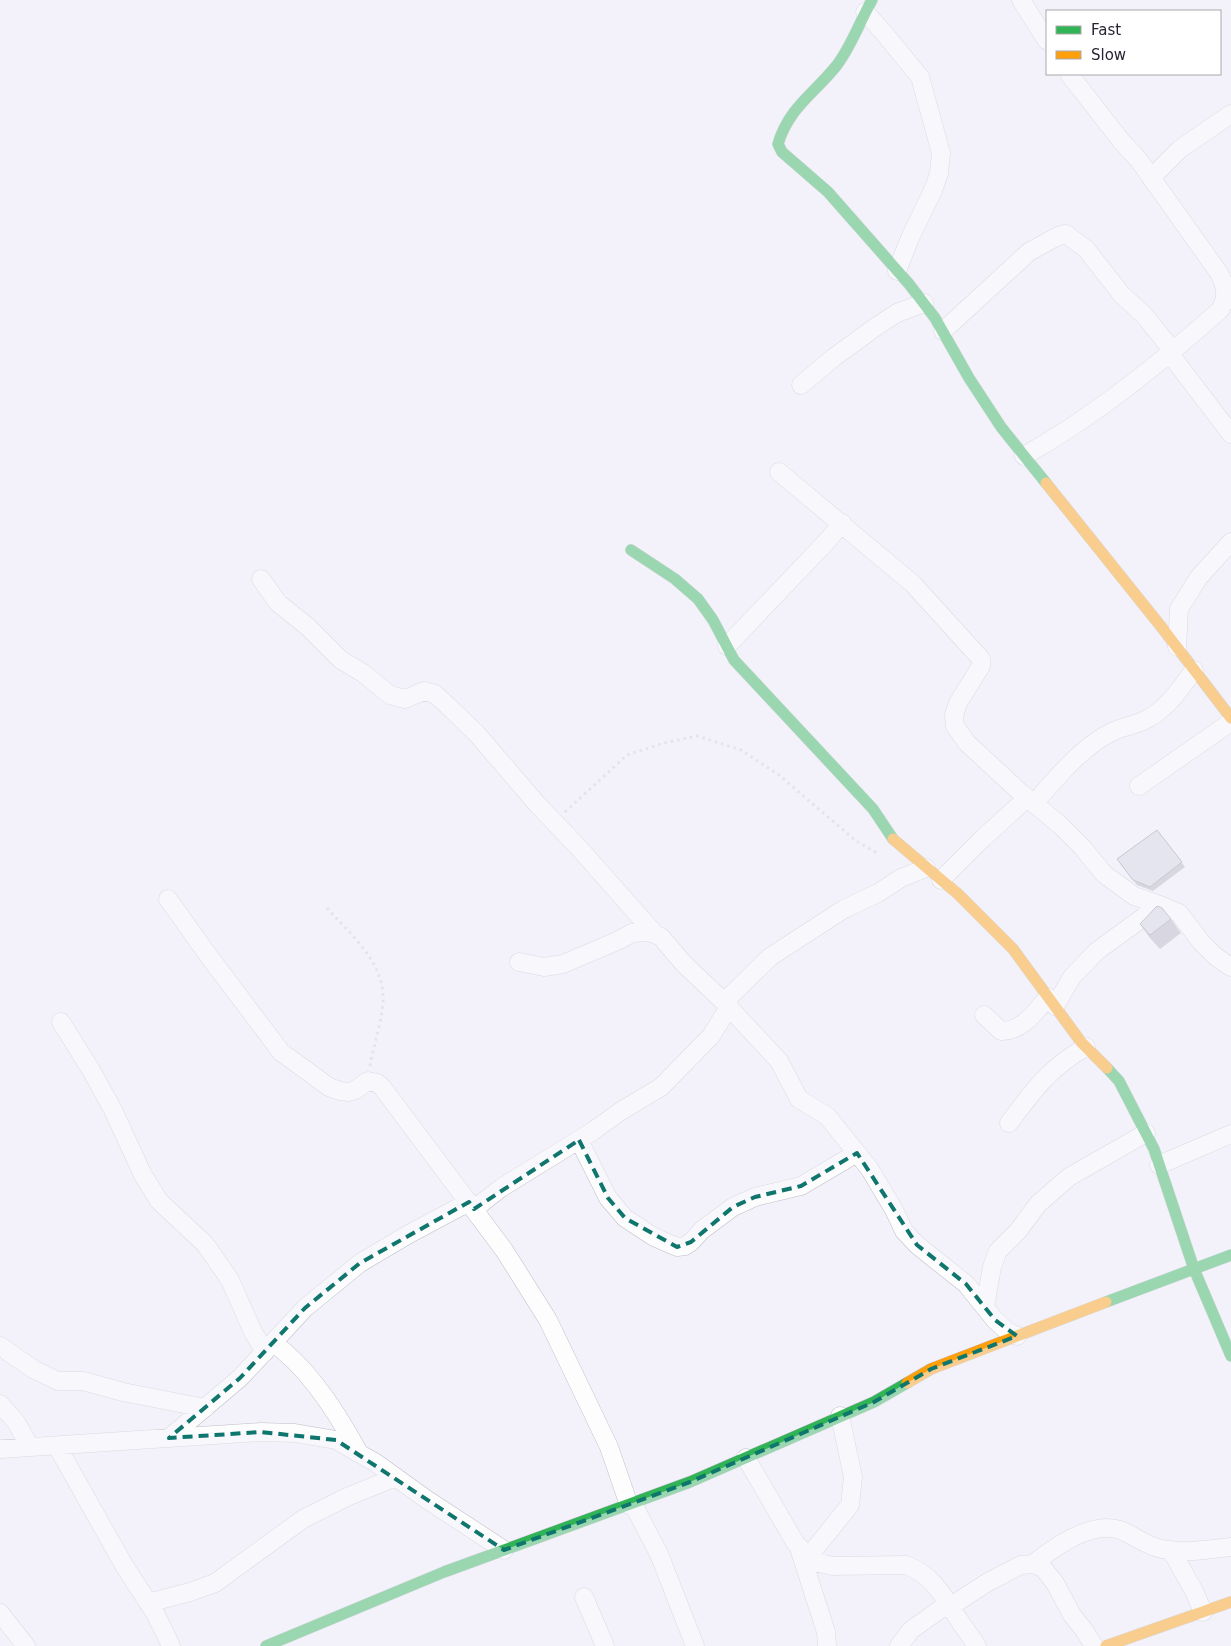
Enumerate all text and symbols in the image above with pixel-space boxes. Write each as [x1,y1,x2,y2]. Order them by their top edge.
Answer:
legend [1046,10,1221,75]
text: Fast [1091,21,1121,39]
text: Slow [1091,46,1126,64]

